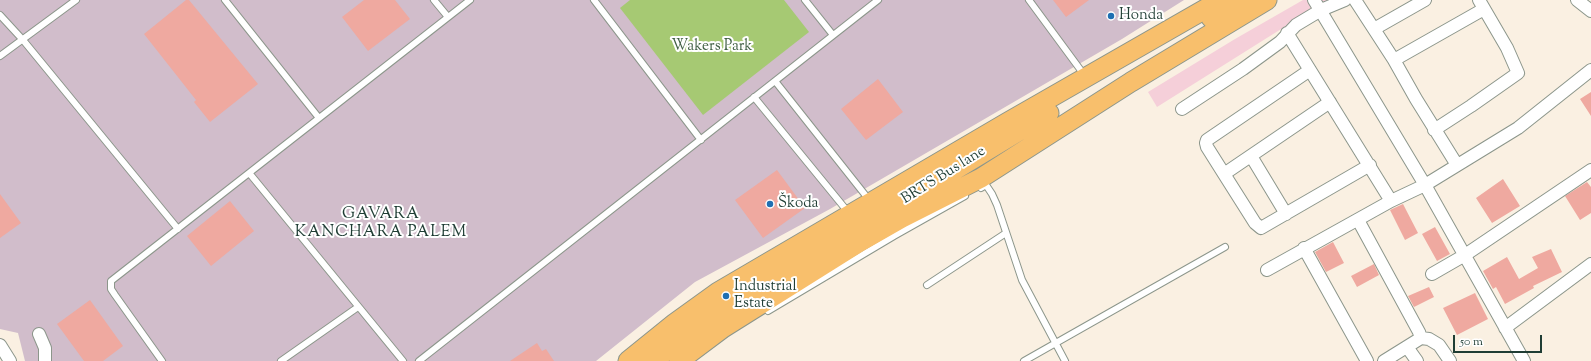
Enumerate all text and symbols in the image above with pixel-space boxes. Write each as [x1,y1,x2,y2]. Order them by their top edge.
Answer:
place label: Honda [1119,7,1163,25]
marker: Honda [1106,11,1116,21]
park label: Wakers Park [672,38,752,56]
street label: BRTS Bus lane [899,143,989,209]
place label: Škoda [778,195,819,213]
marker: Škoda [765,199,775,209]
district label: GAVARA KANCHARA PALEM [295,205,467,243]
place label: Industrial Estate [734,278,797,313]
marker: Industrial Estate [721,291,731,301]
scale bar [1455,327,1544,353]
text: 50 m [1460,333,1483,351]

